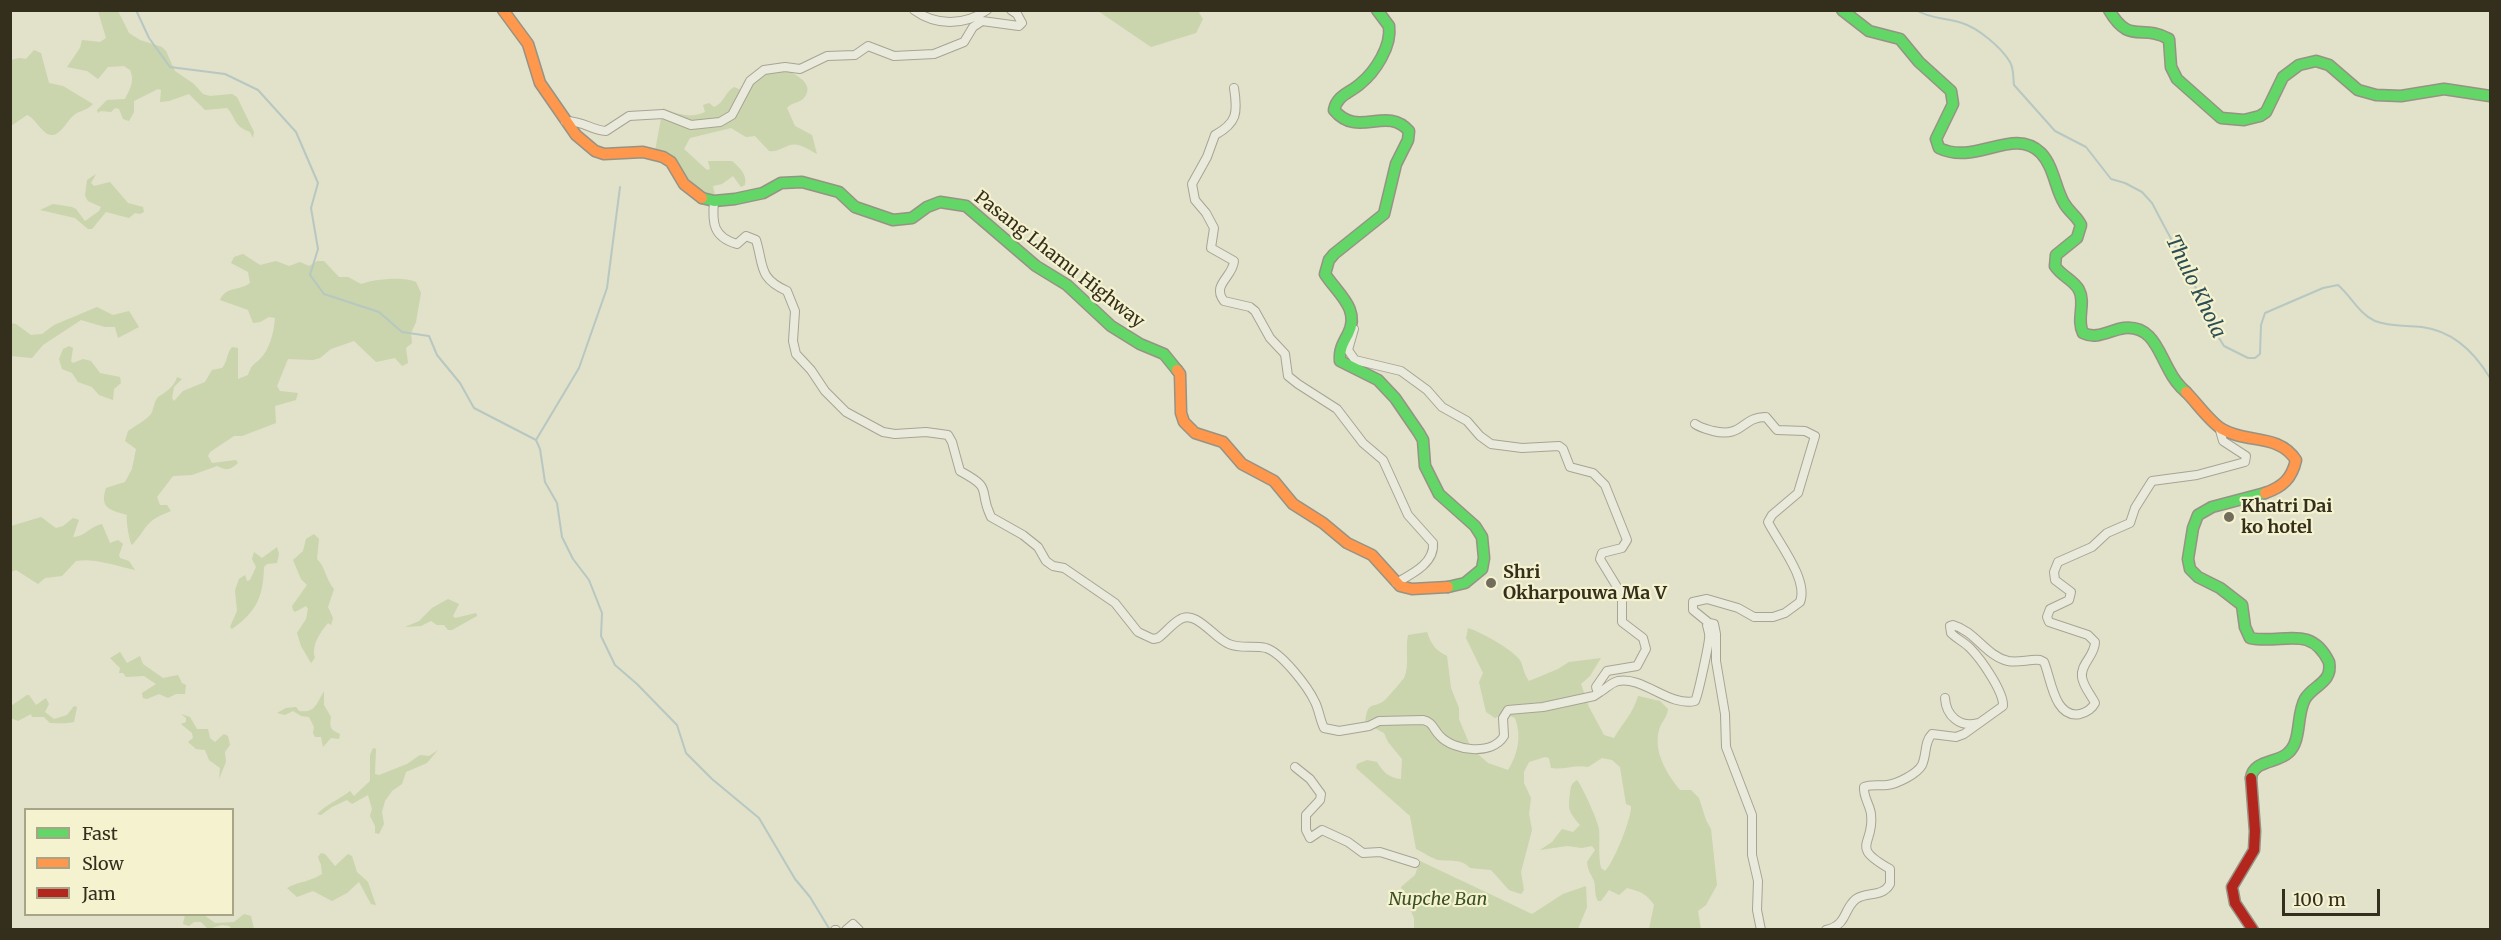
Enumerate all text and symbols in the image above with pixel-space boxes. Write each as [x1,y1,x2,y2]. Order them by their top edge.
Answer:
street label: Pasang Lhamu Highway [970,187,1148,333]
water label: Thulo Khola [2160,232,2230,342]
place label: Khatri Dai ko hotel [2241,496,2332,538]
marker: Khatri Dai ko hotel [2222,510,2236,524]
place label: Shri Okharpouwa Ma V [1503,562,1667,604]
marker: Shri Okharpouwa Ma V [1484,576,1498,590]
legend [24,808,234,916]
text: Fast [82,822,118,845]
text: Slow [82,852,124,875]
scale bar [2285,877,2382,915]
text: Jam [82,882,116,905]
text: 100 m [2293,888,2346,911]
park label: Nupche Ban [1389,889,1487,911]

